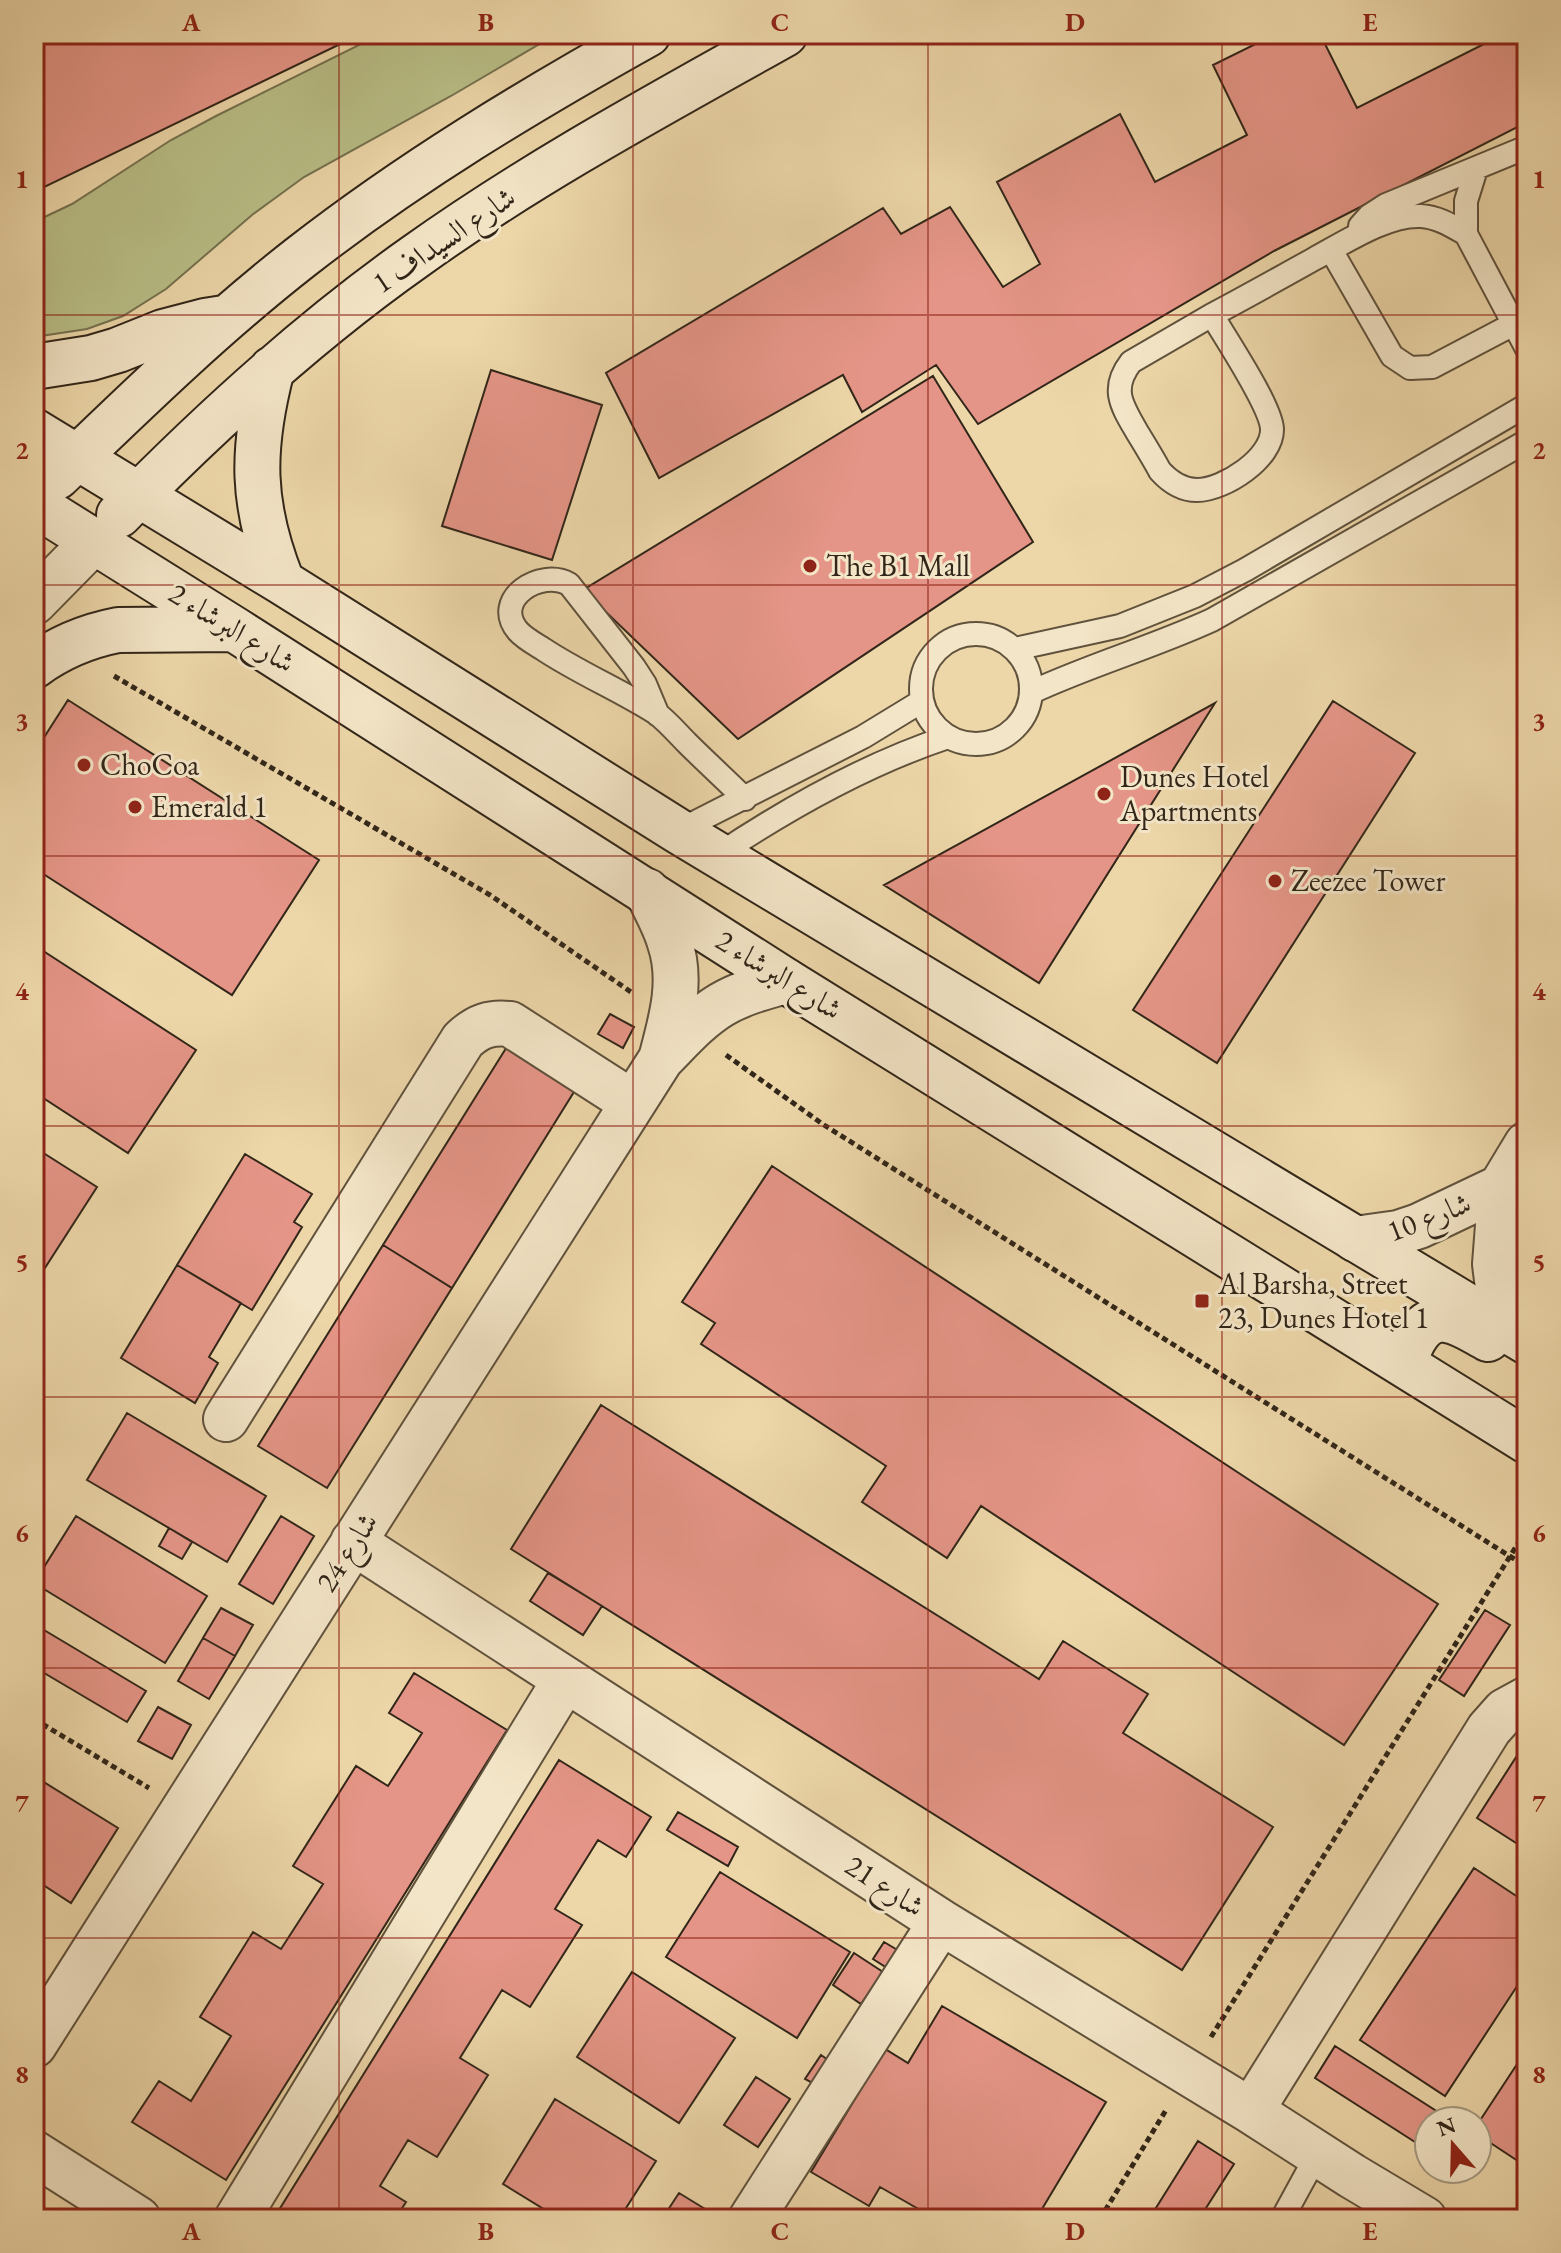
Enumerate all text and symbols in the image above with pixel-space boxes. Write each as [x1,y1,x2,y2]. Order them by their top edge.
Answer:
text: A [181,5,201,39]
text: B [478,5,494,39]
text: C [771,5,789,39]
text: D [1065,5,1085,39]
text: E [1363,5,1378,39]
text: 1 [15,162,29,196]
text: 1 [1532,162,1546,196]
street label: شارع السيداف 1 [365,177,526,307]
text: 2 [15,433,29,467]
text: 2 [1532,433,1546,467]
place label: The B1 Mall [826,546,970,585]
marker: The B1 Mall [801,557,819,575]
street label: شارع البرشاء 2 [159,573,303,687]
text: 3 [15,704,29,738]
text: 3 [1532,704,1546,738]
place label: ChoCoa [100,745,199,784]
marker: ChoCoa [75,756,93,774]
place label: Dunes Hotel Apartments [1119,757,1269,830]
marker: Dunes Hotel Apartments [1095,785,1113,803]
place label: Emerald 1 [151,787,268,826]
marker: Emerald 1 [126,798,144,816]
place label: Zeezee Tower [1291,861,1445,900]
marker: Zeezee Tower [1266,872,1284,890]
street label: شارع البرشاء 2 [706,920,850,1034]
text: 4 [15,974,29,1008]
text: 4 [1532,974,1546,1008]
street label: شارع 10 [1381,1183,1479,1256]
text: 5 [15,1245,29,1279]
text: 5 [1532,1245,1546,1279]
place label: Al Barsha, Street 23, Dunes Hotel 1 [1217,1264,1429,1337]
marker: Al Barsha, Street 23, Dunes Hotel 1 [1193,1292,1211,1310]
street label: شارع 24 [307,1505,392,1602]
text: 6 [15,1516,29,1550]
text: 6 [1532,1516,1546,1550]
text: 7 [15,1786,29,1820]
text: 7 [1532,1786,1546,1820]
street label: شارع 21 [835,1846,932,1931]
text: 8 [15,2057,29,2091]
text: 8 [1532,2057,1546,2091]
north arrow [1413,2105,1493,2185]
text: N [1433,2110,1460,2143]
text: A [181,2214,201,2248]
text: B [478,2214,494,2248]
text: C [771,2214,789,2248]
text: D [1065,2214,1085,2248]
text: E [1363,2214,1378,2248]

